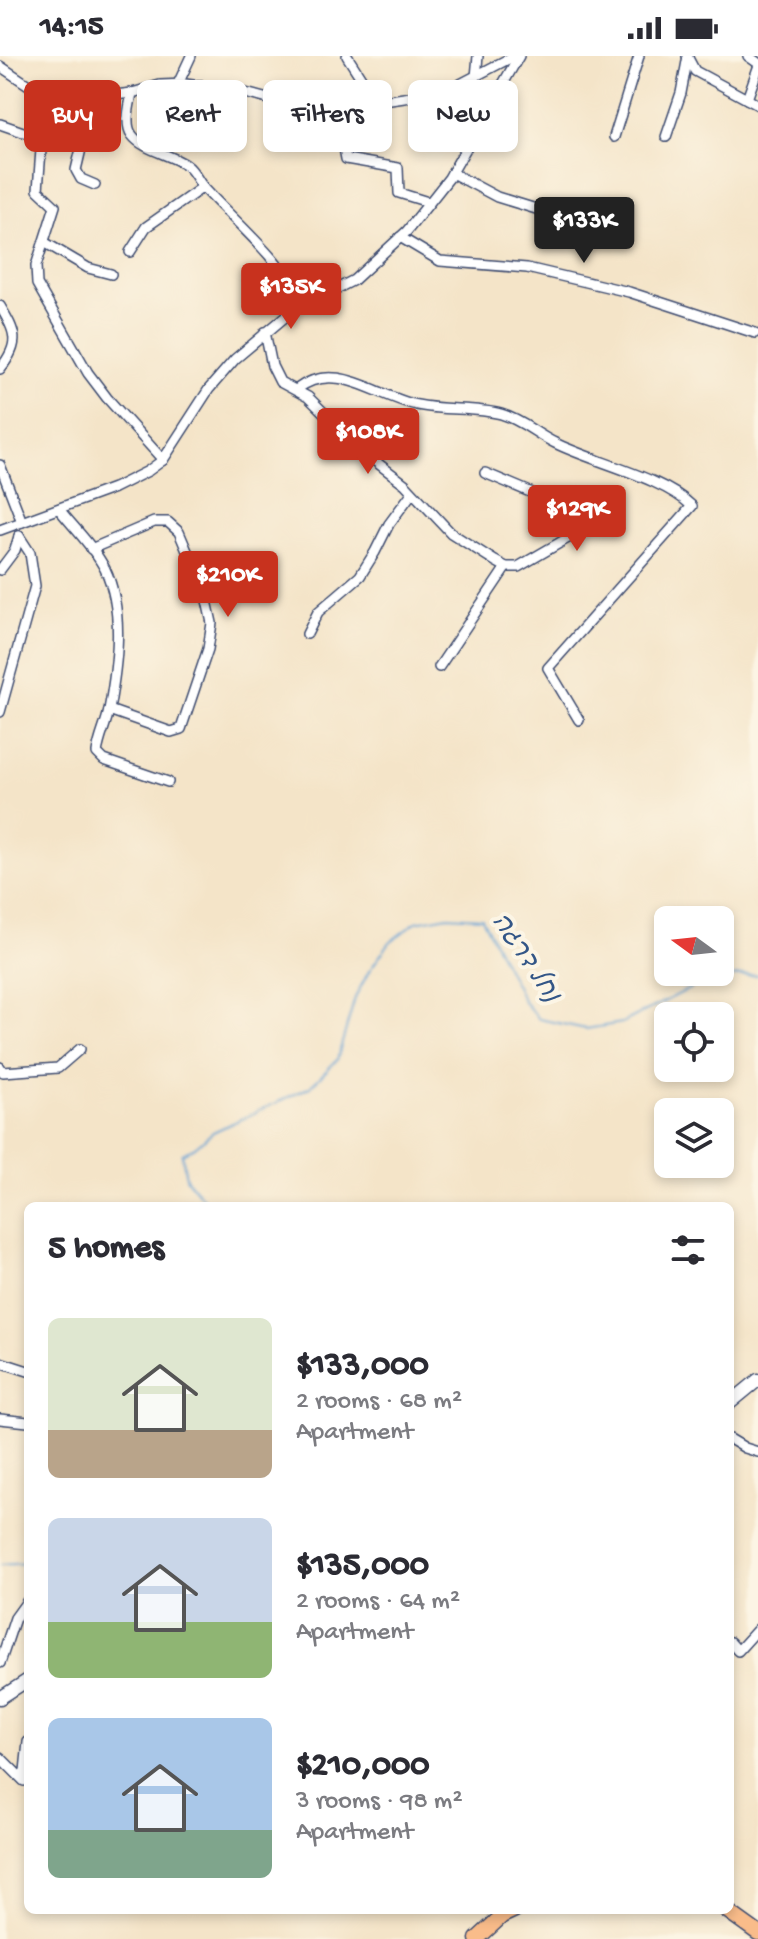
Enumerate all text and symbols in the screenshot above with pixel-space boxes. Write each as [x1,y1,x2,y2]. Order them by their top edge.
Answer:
text: 14:15 [40,11,104,46]
chip: Buy [24,80,121,152]
chip: Rent [137,80,247,152]
chip: Filters [263,80,392,152]
chip: New [408,80,518,152]
pin: $133K [528,197,640,265]
text: $133K [552,207,616,238]
pin: $135K [235,263,347,331]
text: $135K [259,273,323,304]
pin: $108K [312,408,424,476]
text: $108K [335,418,401,449]
pin: $129K [521,485,633,553]
text: $129K [546,495,608,526]
pin: $210K [172,551,284,619]
text: $210K [196,561,260,592]
north arrow [654,906,734,986]
map controls [654,906,734,1178]
water label: נחל דרגה [483,907,568,1011]
button: locate [654,1002,734,1082]
button: layers [654,1098,734,1178]
icon: filters [666,1228,710,1272]
text: 5 homes [48,1230,164,1270]
text: $133,000 [296,1347,429,1387]
icon: home [112,1350,208,1446]
text: 2 rooms · 68 m² [296,1387,462,1418]
text: Apartment [296,1418,413,1449]
text: $135,000 [296,1547,429,1587]
icon: home [112,1550,208,1646]
text: 2 rooms · 64 m² [296,1587,460,1618]
text: Apartment [296,1618,413,1649]
text: $210,000 [296,1747,430,1787]
icon: home [112,1750,208,1846]
text: 3 rooms · 98 m² [296,1787,463,1818]
text: Apartment [296,1818,413,1849]

